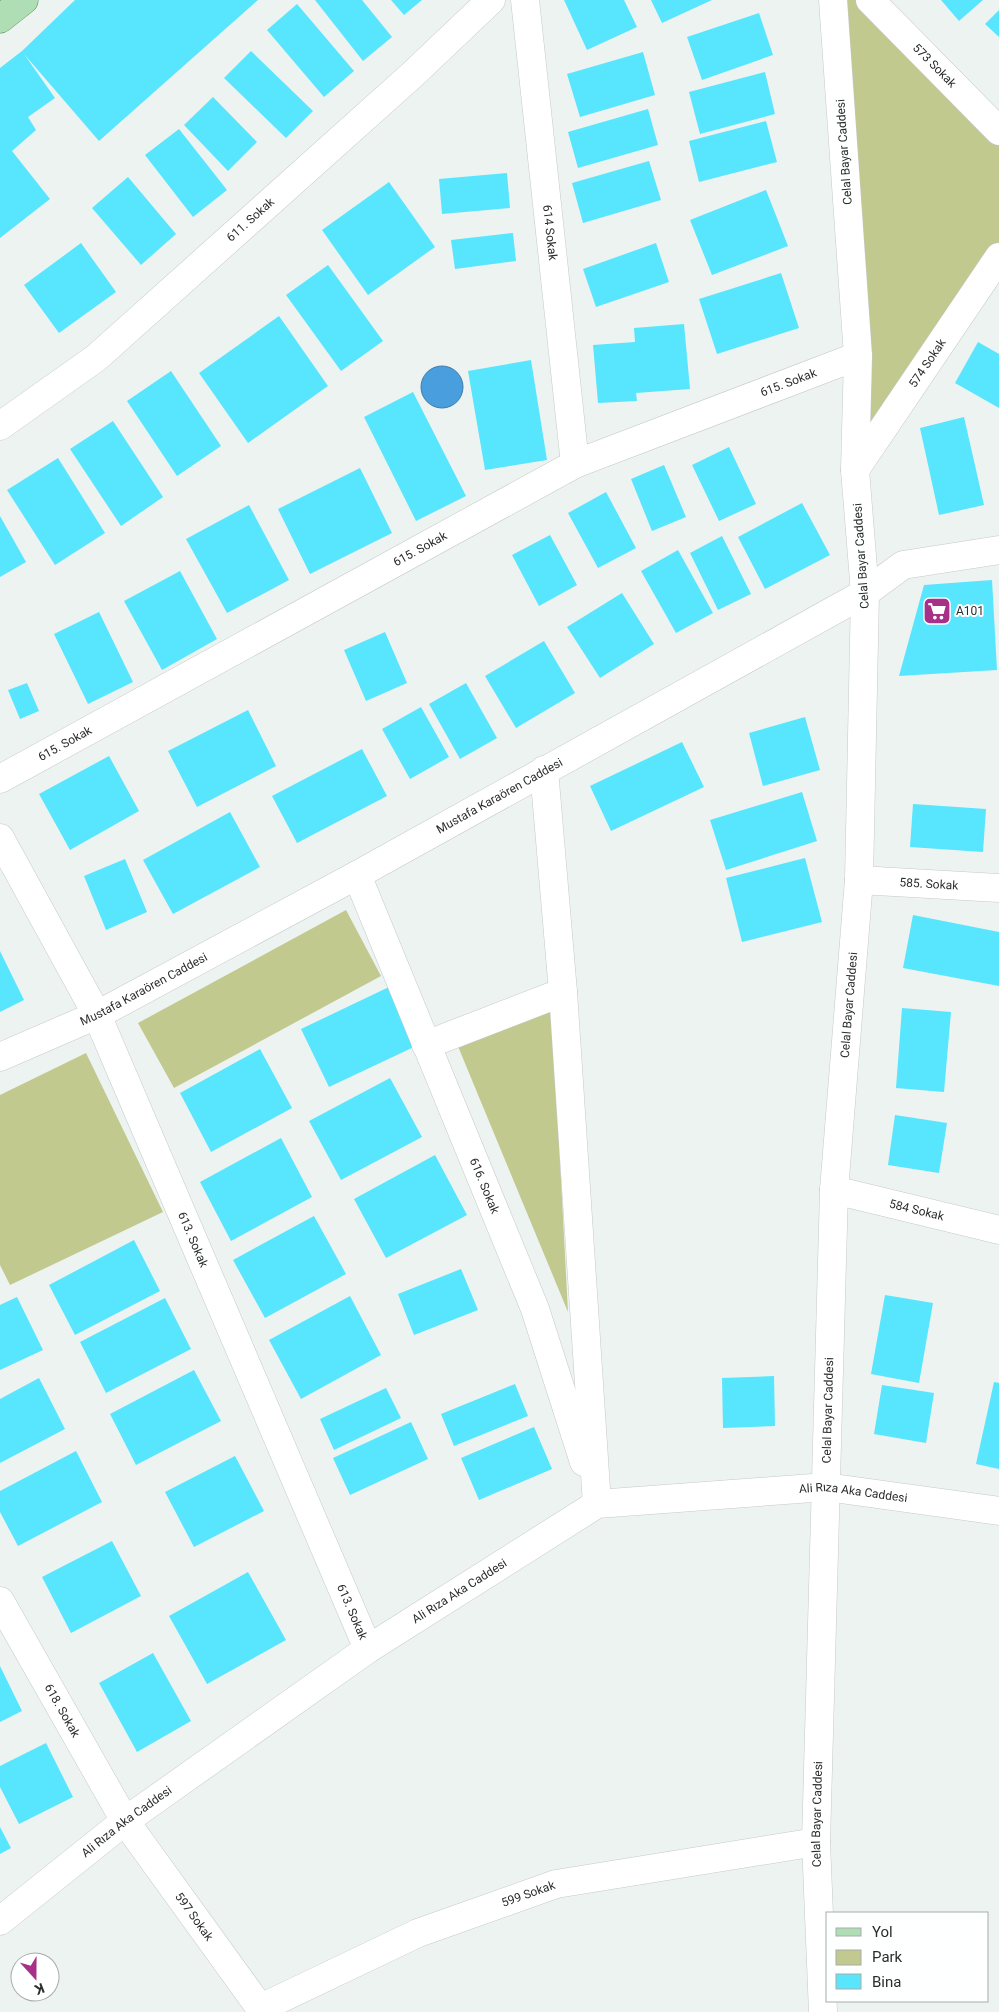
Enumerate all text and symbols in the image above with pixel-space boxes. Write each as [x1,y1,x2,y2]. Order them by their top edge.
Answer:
street label: 573 Sokak [910,41,960,91]
street label: Celal Bayar Caddesi [833,99,855,205]
street label: 611. Sokak [224,194,278,245]
street label: 614 Sokak [540,204,560,262]
street label: 574 Sokak [906,335,949,390]
street label: 615. Sokak [758,365,819,400]
street label: Celal Bayar Caddesi [850,503,872,609]
street label: 615. Sokak [391,528,450,569]
supermarket icon: A101 [922,596,952,626]
place label: A101 [956,604,984,618]
street label: 615. Sokak [36,723,95,764]
street label: Mustafa Karaören Caddesi [434,755,565,836]
street label: 585. Sokak [899,875,960,893]
street label: Mustafa Karaören Caddesi [78,950,210,1028]
street label: Celal Bayar Caddesi [838,951,860,1058]
street label: 616. Sokak [467,1156,503,1217]
street label: 584 Sokak [888,1197,946,1224]
street label: 613. Sokak [175,1210,211,1270]
street label: Celal Bayar Caddesi [819,1357,836,1464]
street label: Ali Rıza Aka Caddesi [798,1480,908,1505]
street label: Ali Rıza Aka Caddesi [409,1556,509,1626]
street label: 613. Sokak [334,1582,371,1643]
street label: 618. Sokak [42,1681,83,1740]
street label: Celal Bayar Caddesi [809,1761,825,1867]
street label: Ali Rıza Aka Caddesi [79,1783,174,1860]
street label: 599 Sokak [500,1878,558,1910]
street label: 597 Sokak [172,1890,217,1944]
legend [826,1912,989,2002]
text: Yol [872,1923,893,1941]
text: Park [872,1948,903,1966]
north arrow [10,1952,60,2002]
text: Bina [872,1973,901,1991]
text: K [33,1980,47,1998]

